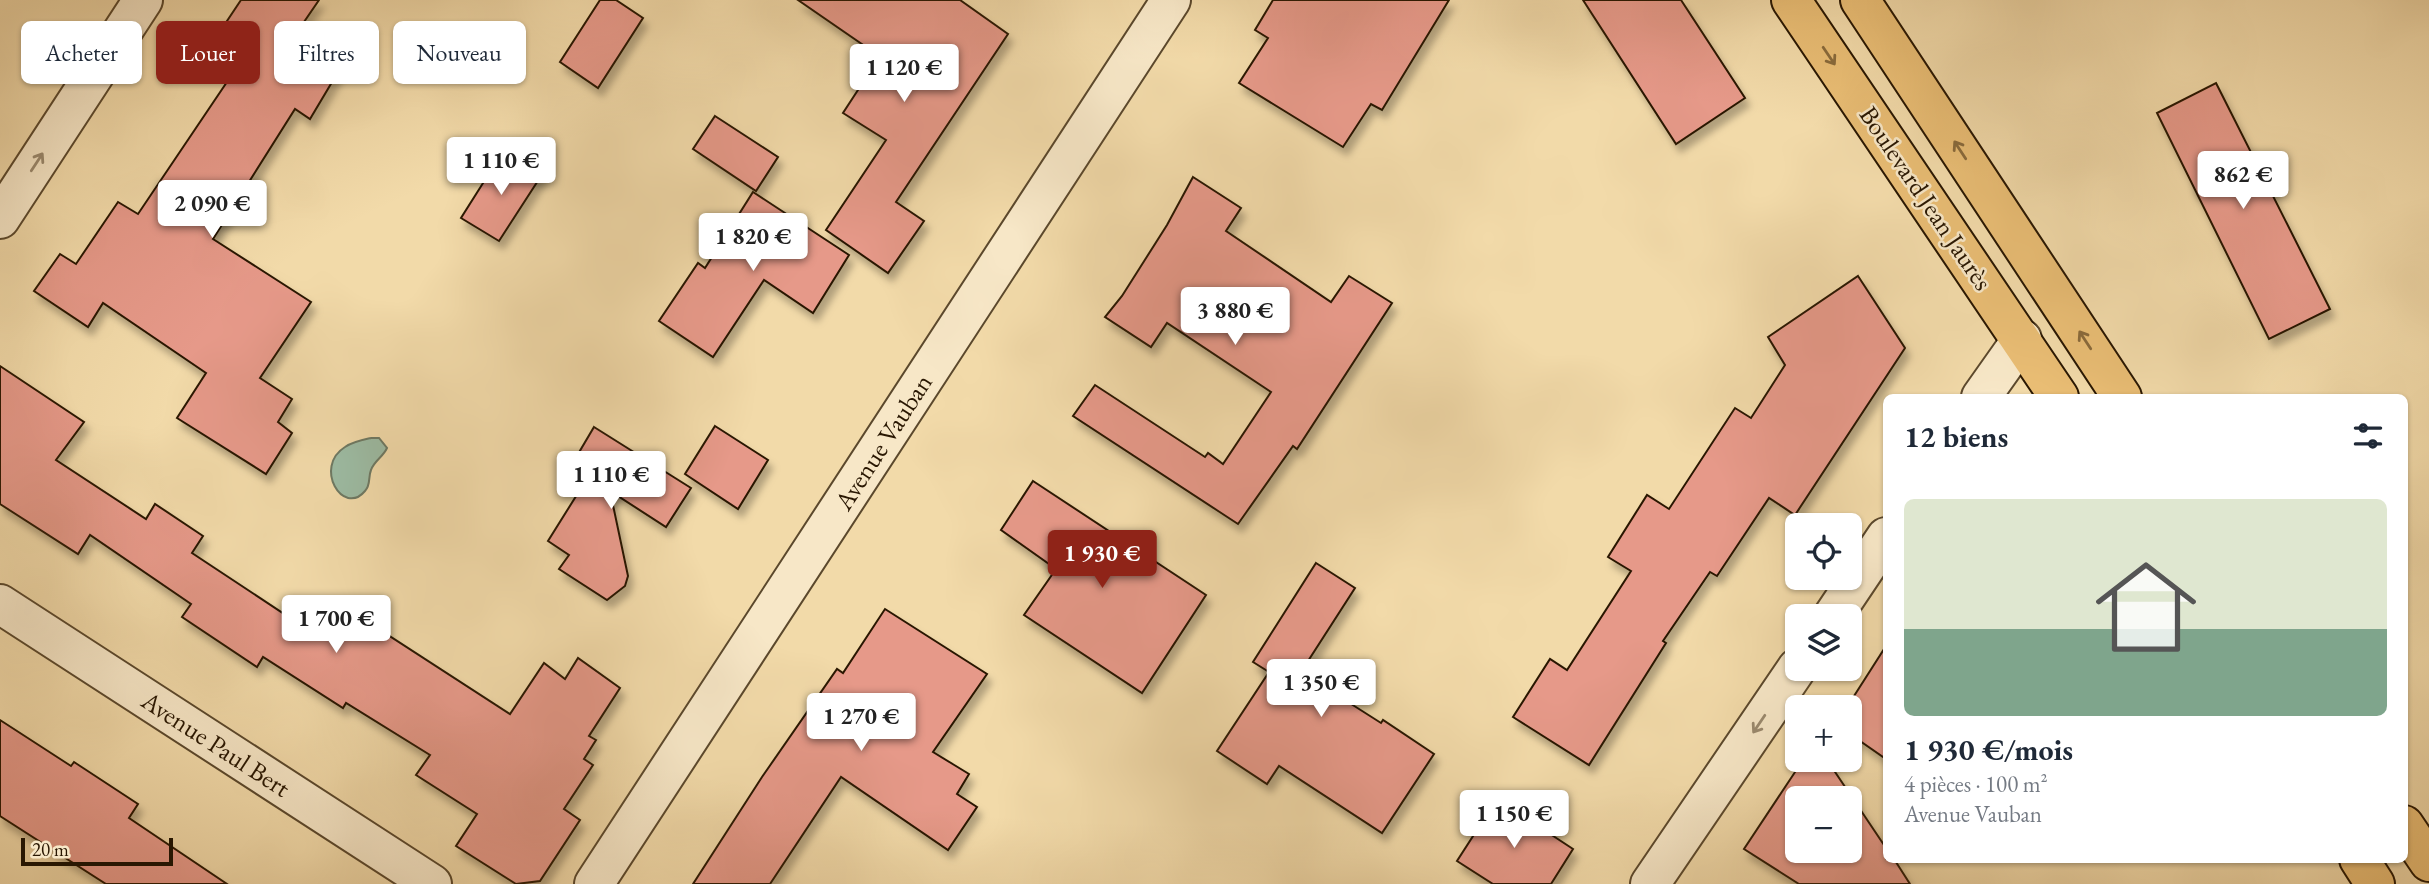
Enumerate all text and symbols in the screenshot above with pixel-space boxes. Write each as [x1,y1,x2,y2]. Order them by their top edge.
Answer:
chip: Acheter [21,21,142,84]
chip: Louer [156,21,260,84]
chip: Filtres [274,21,379,84]
chip: Nouveau [393,21,526,84]
pin: 1 120 € [839,44,969,104]
one-way arrow [1822,46,1836,66]
text: 1 120 € [866,52,942,82]
street label: Boulevard Jean Jaurès [1852,99,2000,297]
pin: 1 110 € [436,138,566,197]
one-way arrow [1952,141,1966,161]
text: 1 110 € [463,145,539,175]
one-way arrow [31,152,45,172]
pin: 862 € [2194,152,2292,211]
text: 862 € [2214,159,2272,189]
pin: 2 090 € [147,180,277,240]
text: 2 090 € [174,188,250,218]
pin: 1 820 € [688,214,818,273]
text: 1 820 € [715,221,791,251]
pin: 3 880 € [1170,288,1300,347]
text: 3 880 € [1197,295,1273,325]
one-way arrow [2078,331,2092,351]
street label: Avenue Vauban [826,367,940,517]
text: 12 biens [1904,417,2008,456]
icon: filters [2349,417,2387,455]
pin: 1 110 € [546,452,676,511]
text: 1 110 € [573,459,649,489]
map controls [1785,513,1862,863]
button: locate [1785,513,1862,590]
pin: 1 930 € [1037,530,1167,590]
text: 1 930 € [1064,538,1140,568]
icon: home [2083,544,2209,670]
pin: 1 700 € [271,596,401,655]
text: 1 700 € [298,603,374,633]
button: layers [1785,604,1862,681]
pin: 1 350 € [1256,660,1386,719]
text: 1 350 € [1283,667,1359,697]
street label: Avenue Paul Bert [134,683,297,805]
pin: 1 270 € [796,694,926,753]
button: + [1785,695,1862,772]
text: 1 270 € [823,701,899,731]
one-way arrow [1752,714,1766,733]
text: 1 930 €/mois [1904,730,2073,769]
text: 4 pièces · 100 m² [1904,769,2048,799]
button: − [1785,786,1862,863]
pin: 1 150 € [1449,790,1579,850]
text: 1 150 € [1476,798,1552,828]
text: Avenue Vauban [1904,799,2042,829]
scale bar [21,835,173,867]
text: 20 m [32,837,69,862]

